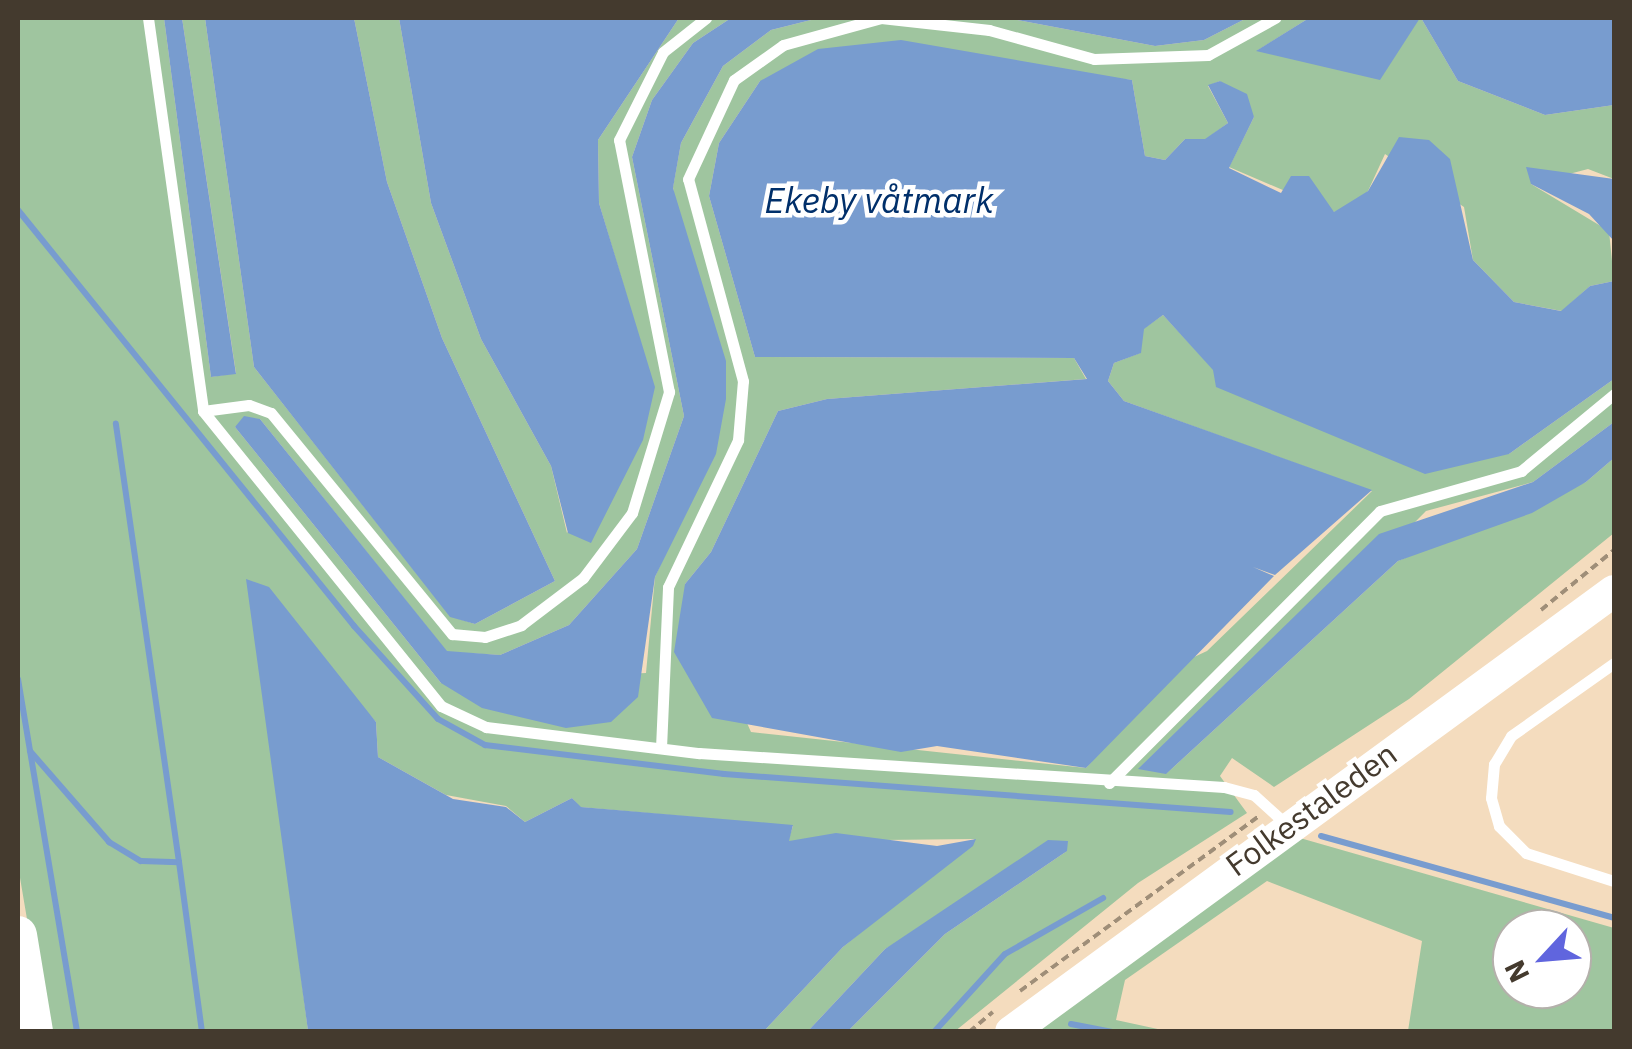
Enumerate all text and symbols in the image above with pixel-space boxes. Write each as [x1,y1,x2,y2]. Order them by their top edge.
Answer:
water label: Ekeby våtmark [765,179,993,221]
street label: Folkestaleden [1218,734,1404,884]
north arrow [1492,909,1592,1009]
text: N [1495,954,1537,989]

